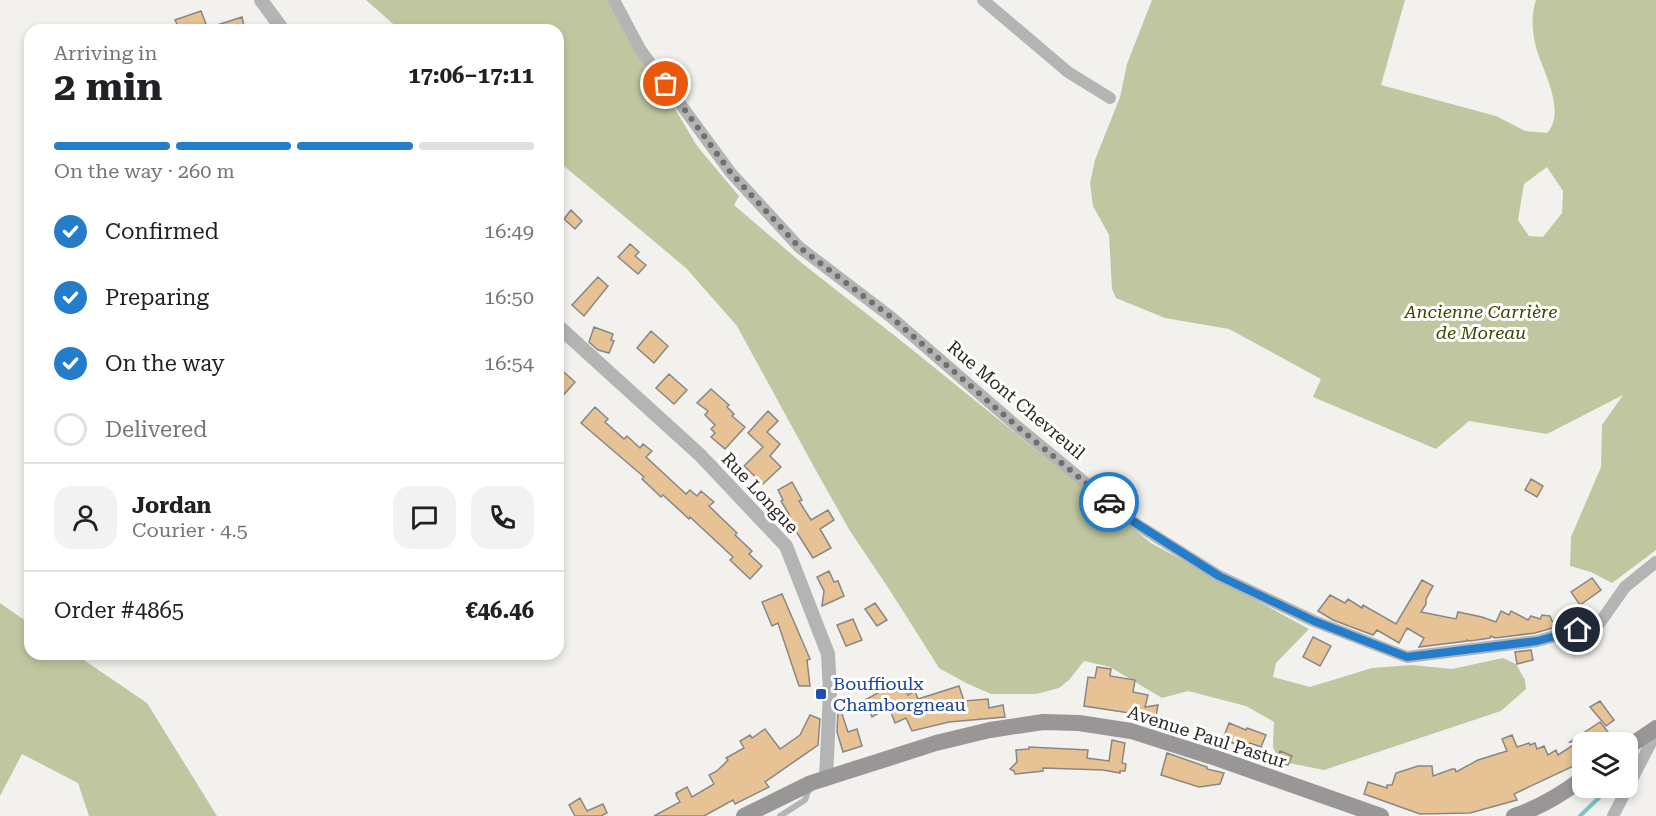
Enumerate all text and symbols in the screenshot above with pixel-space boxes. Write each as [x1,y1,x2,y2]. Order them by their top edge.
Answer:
text: Arriving in [54,41,157,65]
pin [640,58,691,109]
text: 17:06–17:11 [408,63,534,88]
text: 2 min [54,64,162,110]
icon: bag [649,67,682,100]
text: On the way · 260 m [54,159,235,183]
icon: check [54,215,87,248]
text: Confirmed [105,219,219,244]
text: 16:49 [484,219,534,243]
icon: check [54,281,87,314]
text: Preparing [105,285,209,310]
text: 16:50 [484,285,534,309]
park label: Ancienne Carrière de Moreau [1404,301,1557,343]
street label: Rue Mont Chevreuil [943,336,1090,464]
icon: check [54,347,87,380]
text: On the way [105,351,225,376]
text: 16:54 [484,351,534,375]
text: Delivered [105,417,207,442]
street label: Rue Longue [718,448,803,538]
courier [1079,472,1139,532]
button: person [54,486,117,549]
button: chat [393,486,456,549]
button: phone [471,486,534,549]
icon: car [1093,486,1126,519]
text: Jordan [132,493,211,518]
text: Courier · 4.5 [132,518,248,542]
text: Order #4865 [54,598,184,623]
text: €46.46 [465,598,534,623]
pin [1552,604,1603,655]
icon: home [1561,613,1594,646]
place label: Bouffioulx Chamborgneau [833,673,966,715]
marker: Bouffioulx Chamborgneau [814,687,828,701]
street label: Avenue Paul Pastur [1125,701,1289,772]
map controls [1572,732,1638,798]
button: layers [1572,732,1638,798]

